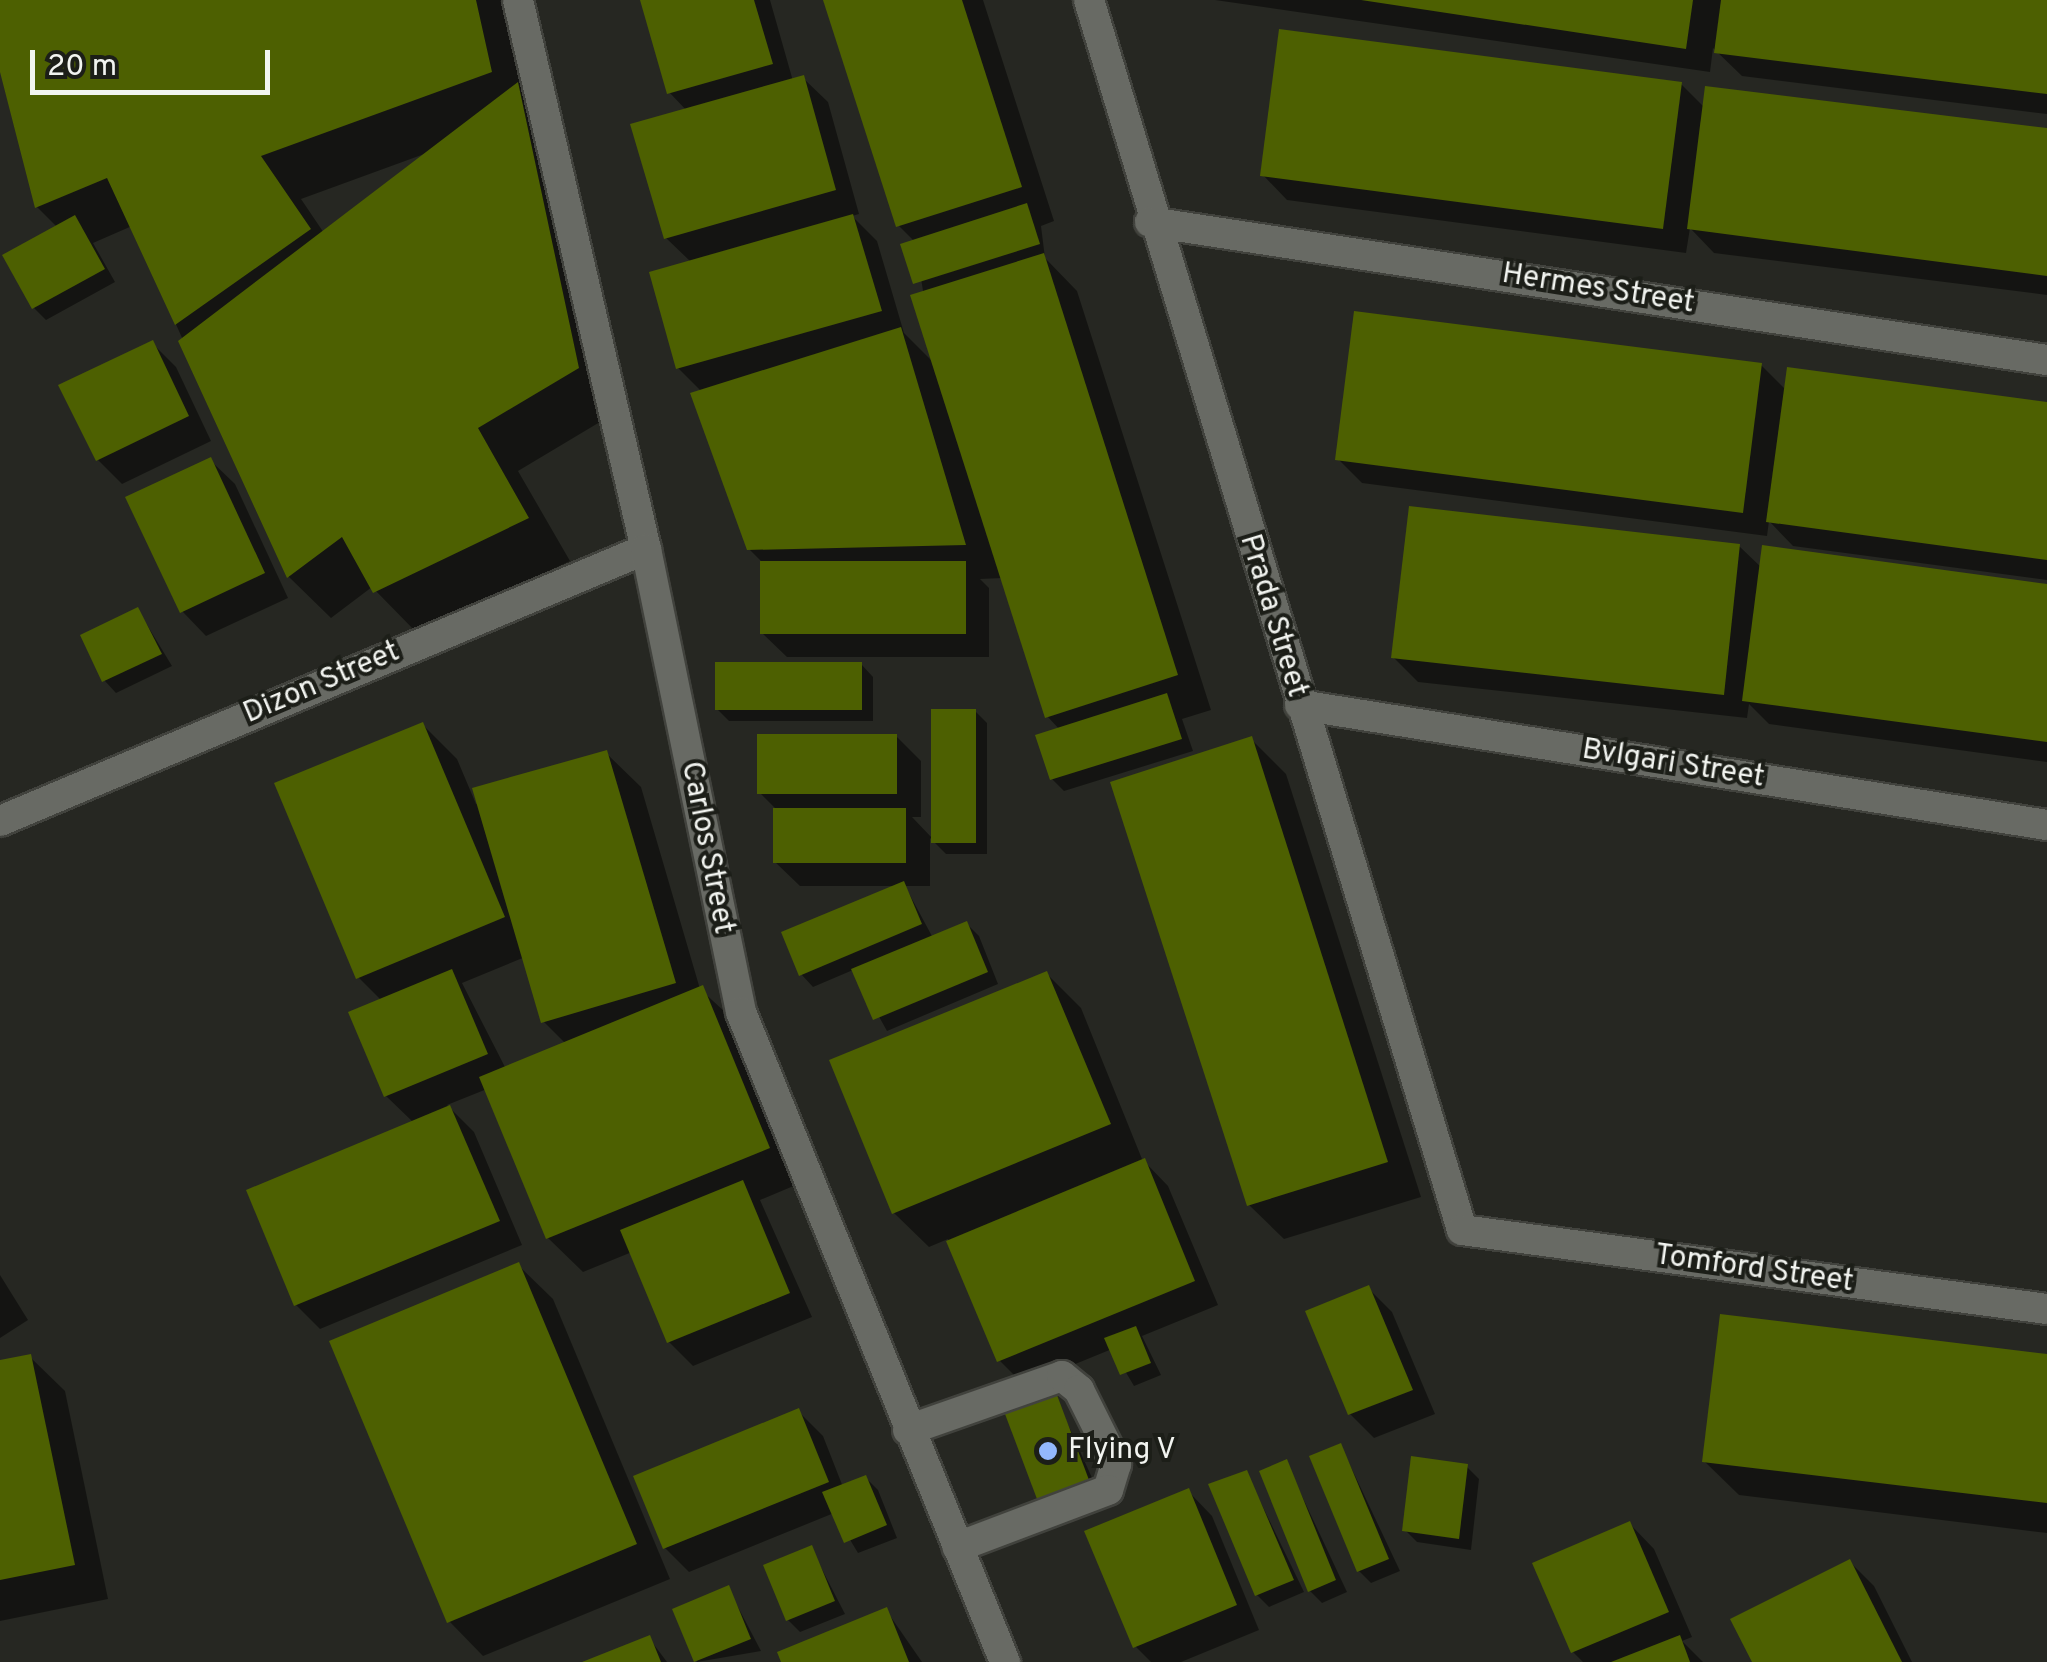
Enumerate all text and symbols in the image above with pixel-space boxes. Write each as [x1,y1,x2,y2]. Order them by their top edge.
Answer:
scale bar [35,30,275,92]
text: 20 m [47,49,117,86]
street label: Hermes Street [1499,257,1697,323]
street label: Prada Street [1230,530,1314,702]
street label: Dizon Street [239,635,405,733]
street label: Bvlgari Street [1579,733,1767,797]
street label: Carlos Street [672,759,740,937]
street label: Tomford Street [1652,1238,1856,1302]
place label: Flying V [1068,1433,1177,1469]
marker: Flying V [1037,1440,1059,1462]

